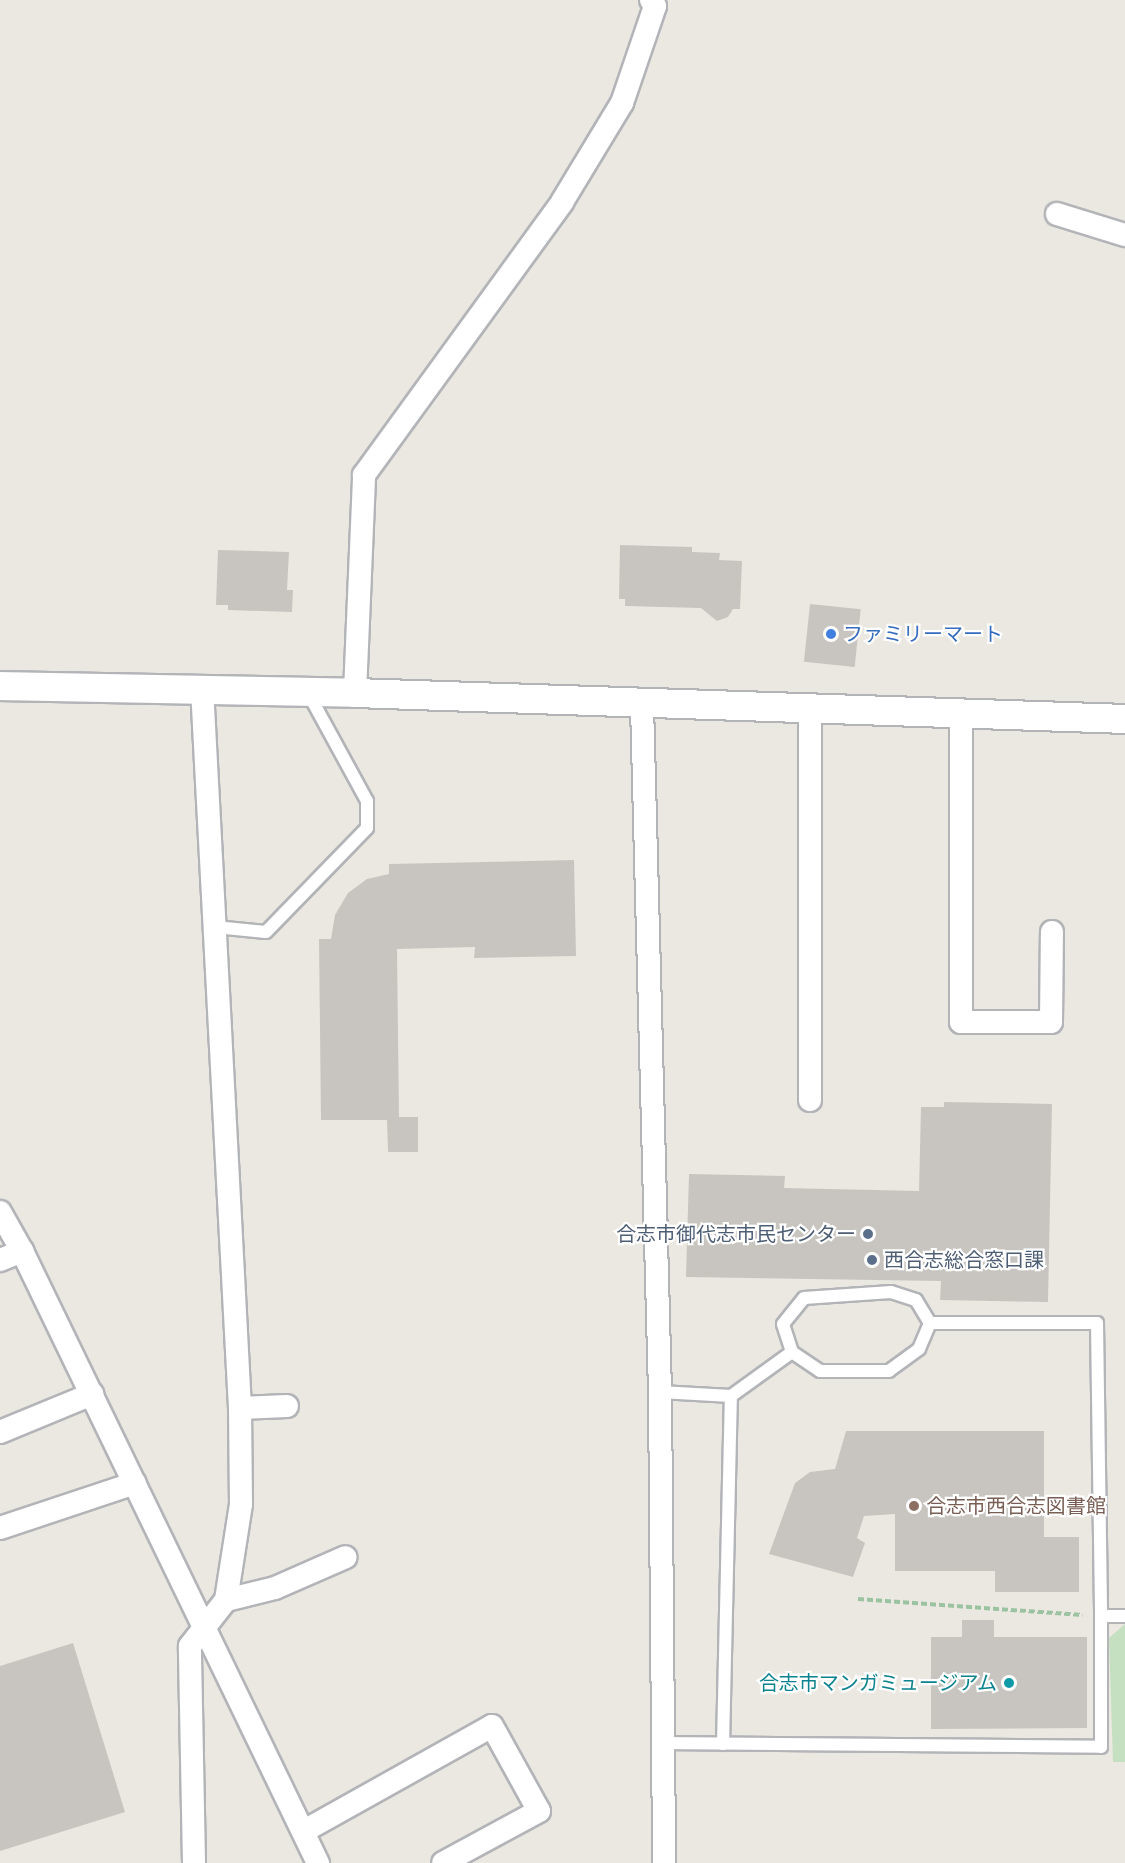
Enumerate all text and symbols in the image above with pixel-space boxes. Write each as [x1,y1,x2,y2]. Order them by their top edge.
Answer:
place label: ファミリーマート [843,622,1003,646]
marker: ファミリーマート [824,627,838,641]
place label: 合志市御代志市民センター [616,1222,856,1246]
marker: 合志市御代志市民センター [861,1227,875,1241]
place label: 西合志総合窓口課 [884,1248,1044,1272]
marker: 西合志総合窓口課 [865,1253,879,1267]
place label: 合志市西合志図書館 [926,1494,1106,1518]
marker: 合志市西合志図書館 [907,1499,921,1513]
place label: 合志市マンガミュージアム [757,1671,997,1695]
marker: 合志市マンガミュージアム [1002,1676,1016,1690]

